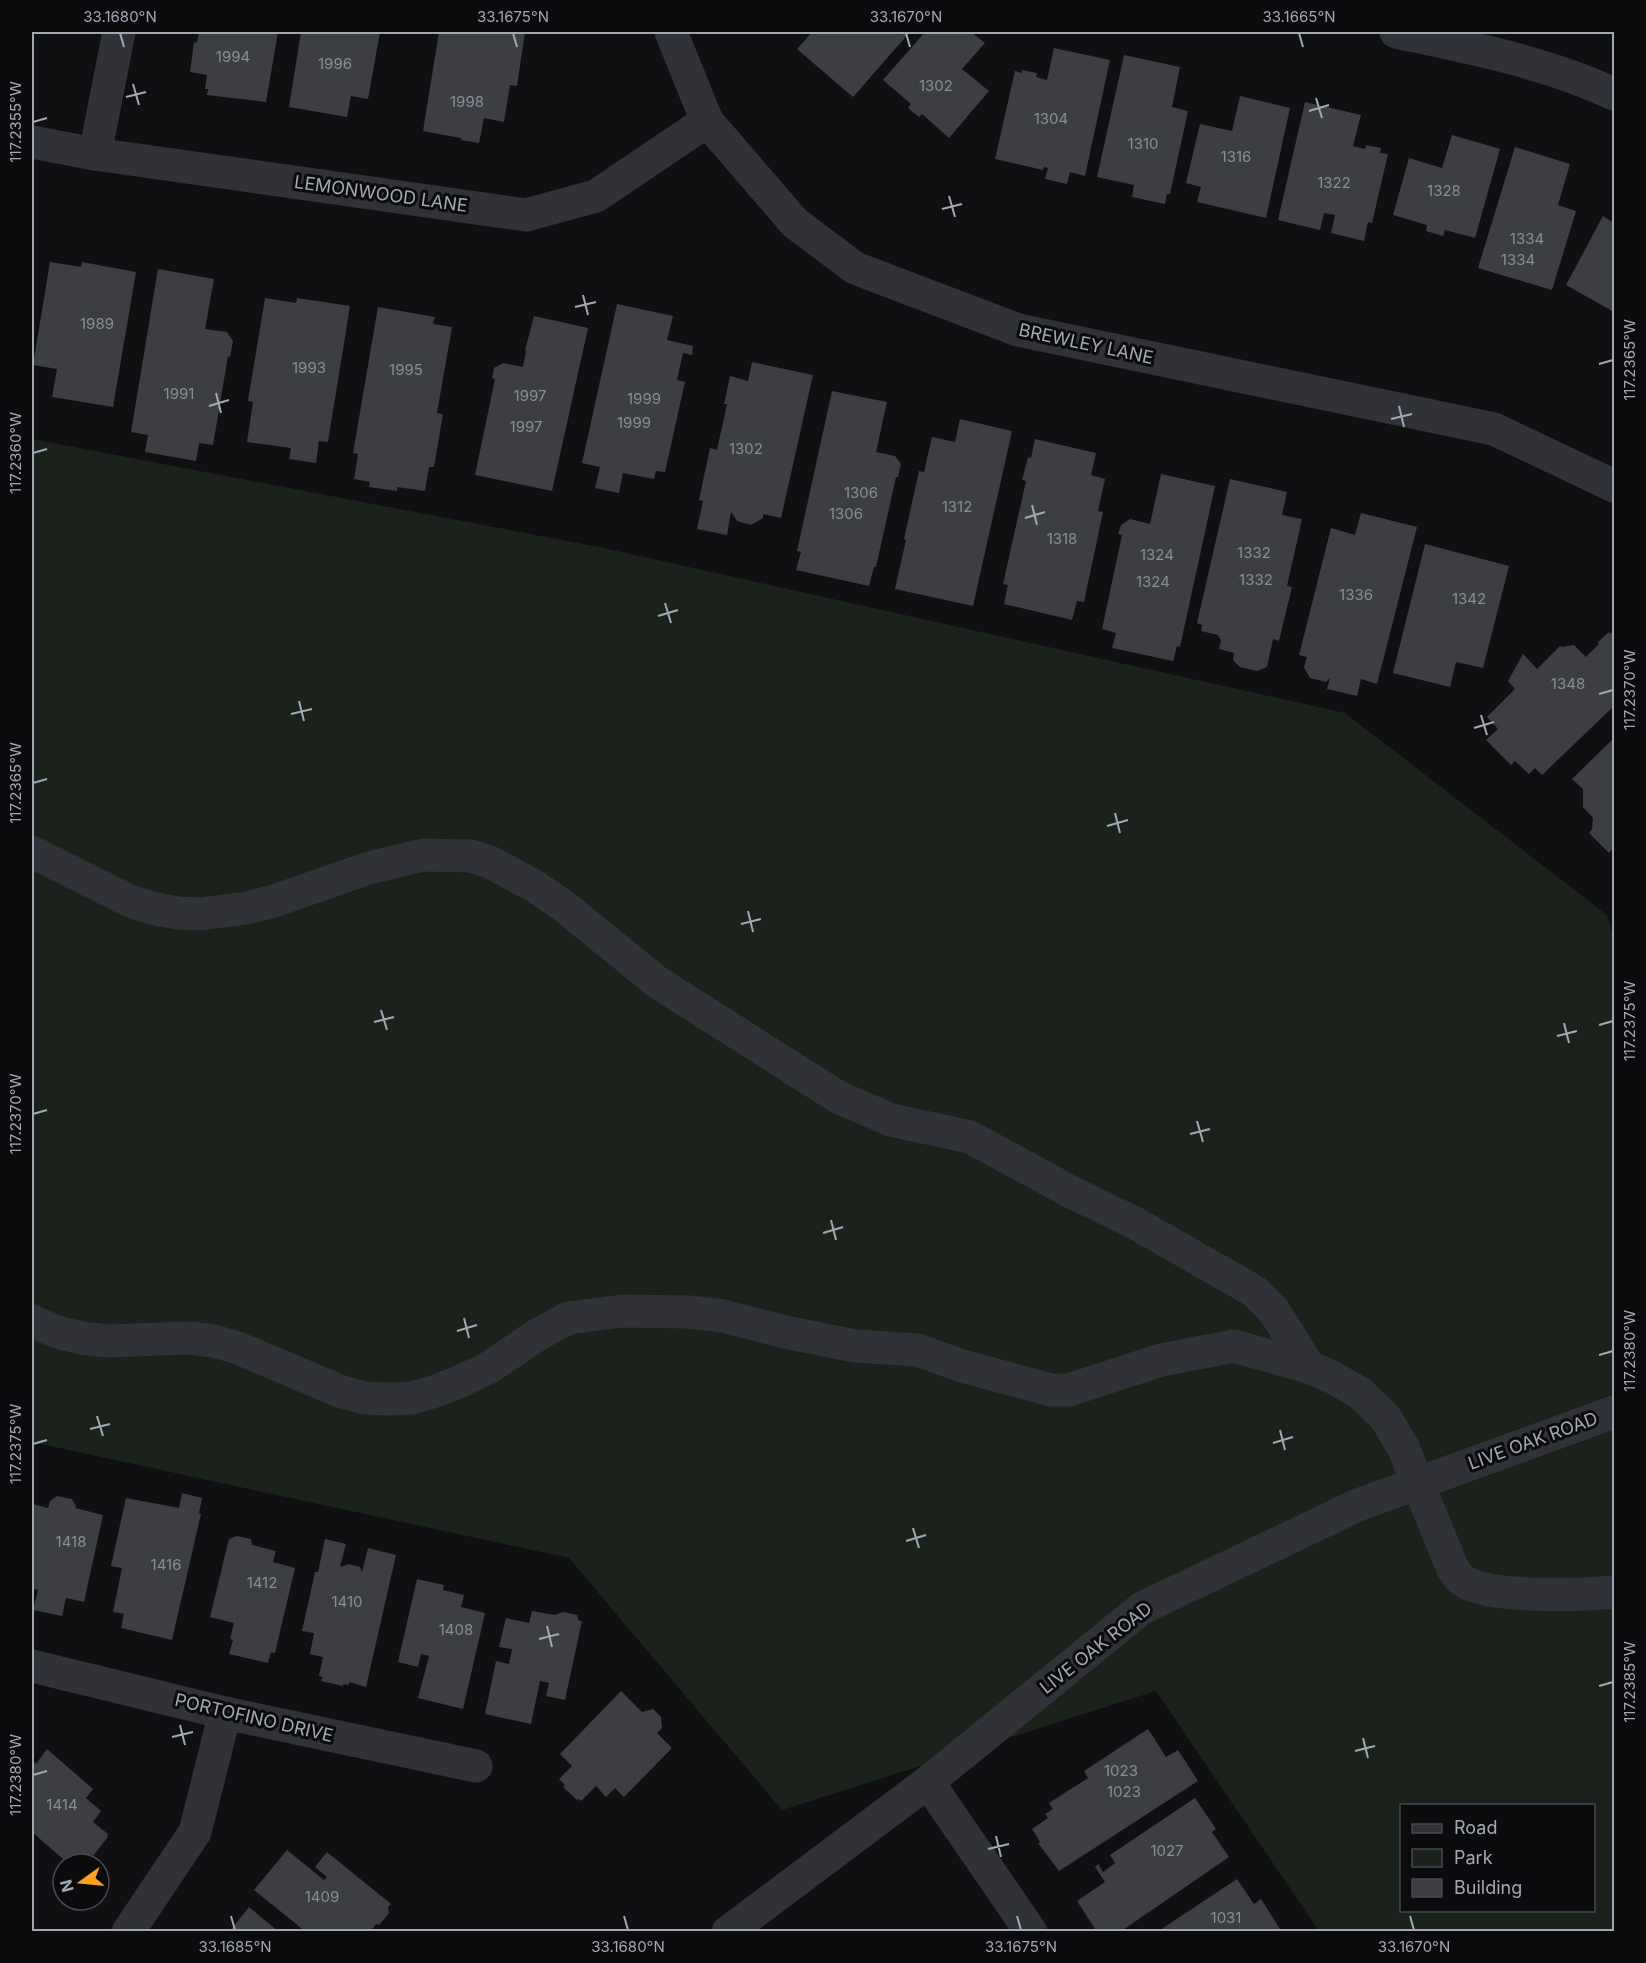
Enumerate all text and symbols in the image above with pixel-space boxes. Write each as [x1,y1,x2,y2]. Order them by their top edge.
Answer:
text: 33.1680°N [83,7,157,26]
text: 33.1675°N [477,7,549,26]
text: 33.1670°N [870,7,942,26]
text: 33.1665°N [1262,7,1336,26]
house number: 1994 [216,47,250,66]
house number: 1996 [318,54,352,73]
house number: 1302 [919,76,953,95]
text: 117.2355°W [6,81,25,163]
house number: 1998 [450,92,484,111]
house number: 1304 [1034,109,1068,128]
house number: 1310 [1128,134,1158,153]
house number: 1316 [1221,147,1251,166]
street label: LEMONWOOD LANE [293,171,469,216]
house number: 1322 [1317,173,1351,192]
house number: 1328 [1427,181,1461,200]
house number: 1334 [1510,229,1544,248]
house number: 1334 [1501,250,1535,269]
house number: 1989 [80,314,114,333]
street label: BREWLEY LANE [1017,319,1155,368]
text: 117.2365°W [1620,319,1639,401]
house number: 1993 [292,358,326,377]
house number: 1995 [389,360,423,379]
house number: 1991 [164,384,194,403]
house number: 1997 [514,386,546,405]
house number: 1999 [627,389,661,408]
text: 117.2360°W [6,412,25,494]
house number: 1999 [617,413,651,432]
house number: 1997 [510,417,542,436]
house number: 1302 [729,439,763,458]
house number: 1306 [844,483,878,502]
house number: 1312 [942,497,972,516]
house number: 1306 [829,504,863,523]
house number: 1318 [1047,529,1077,548]
house number: 1332 [1237,543,1271,562]
house number: 1324 [1140,545,1174,564]
house number: 1332 [1239,570,1273,589]
house number: 1324 [1136,572,1170,591]
house number: 1336 [1339,585,1373,604]
house number: 1342 [1452,589,1486,608]
text: 117.2370°W [1620,649,1639,730]
house number: 1348 [1551,674,1585,693]
text: 117.2365°W [6,742,25,824]
text: 117.2375°W [1620,980,1639,1061]
text: 117.2370°W [6,1073,25,1154]
text: 117.2380°W [1620,1310,1639,1392]
text: 117.2375°W [6,1403,25,1484]
street label: LIVE OAK ROAD [1465,1407,1600,1474]
house number: 1418 [56,1532,86,1551]
house number: 1416 [151,1555,181,1574]
house number: 1412 [247,1573,277,1592]
house number: 1410 [331,1592,363,1611]
street label: LIVE OAK ROAD [1036,1597,1156,1698]
house number: 1408 [439,1620,473,1639]
text: 117.2385°W [1620,1641,1639,1723]
street label: PORTOFINO DRIVE [173,1689,335,1746]
text: 117.2380°W [6,1734,25,1816]
house number: 1023 [1104,1761,1138,1780]
house number: 1023 [1107,1782,1141,1801]
house number: 1414 [46,1795,78,1814]
legend [1400,1804,1595,1912]
text: Road [1454,1817,1497,1838]
house number: 1027 [1150,1841,1184,1860]
text: Park [1454,1847,1493,1868]
north arrow [51,1852,111,1912]
text: N [55,1877,78,1894]
text: Building [1454,1877,1522,1898]
house number: 1409 [305,1887,339,1906]
house number: 1031 [1211,1908,1241,1927]
text: 33.1685°N [198,1937,272,1956]
text: 33.1680°N [591,1937,665,1956]
text: 33.1675°N [985,1937,1057,1956]
text: 33.1670°N [1378,1937,1450,1956]

